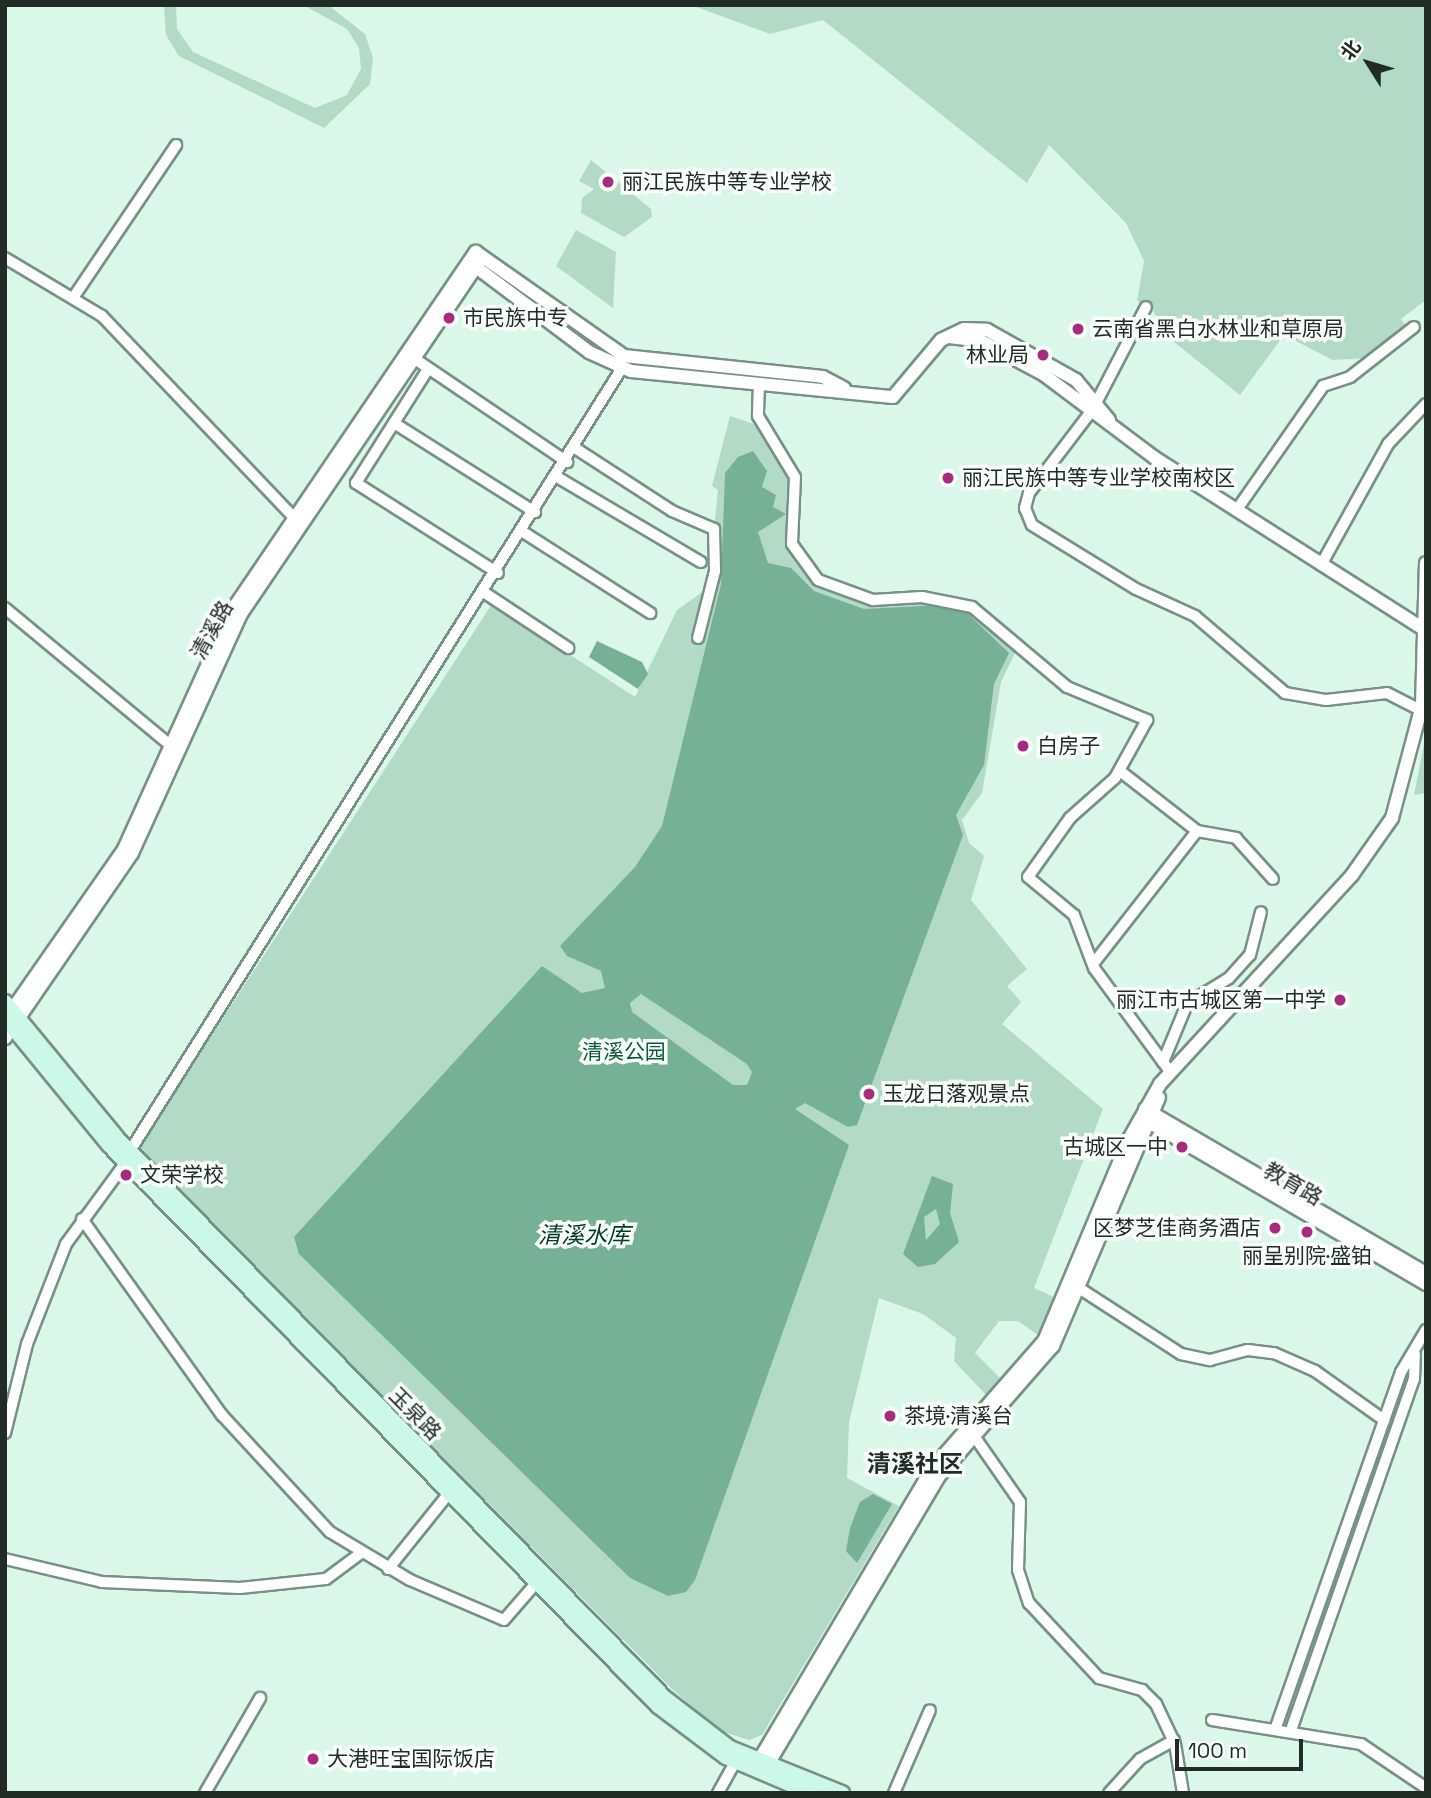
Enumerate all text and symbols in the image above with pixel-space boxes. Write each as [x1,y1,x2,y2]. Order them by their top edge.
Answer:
north arrow [1333,28,1403,98]
text: 北 [1335,35,1367,65]
place label: 丽江民族中等专业学校 [622,169,832,195]
marker: 丽江民族中等专业学校 [600,174,616,190]
place label: 市民族中专 [463,305,568,331]
marker: 市民族中专 [441,310,457,326]
place label: 云南省黑白水林业和草原局 [1092,316,1344,342]
marker: 云南省黑白水林业和草原局 [1070,321,1086,337]
place label: 林业局 [966,342,1029,368]
marker: 林业局 [1035,347,1051,363]
place label: 丽江民族中等专业学校南校区 [962,465,1235,491]
marker: 丽江民族中等专业学校南校区 [940,470,956,486]
street label: 清溪路 [186,596,238,664]
place label: 白房子 [1037,733,1100,759]
marker: 白房子 [1015,738,1031,754]
place label: 丽江市古城区第一中学 [1116,987,1326,1013]
marker: 丽江市古城区第一中学 [1332,992,1348,1008]
park label: 清溪公园 [582,1039,666,1065]
place label: 玉龙日落观景点 [883,1081,1030,1107]
marker: 玉龙日落观景点 [861,1086,877,1102]
place label: 古城区一中 [1063,1134,1168,1160]
marker: 古城区一中 [1174,1139,1190,1155]
street label: 教育路 [1259,1157,1327,1211]
place label: 文荣学校 [140,1162,224,1188]
marker: 文荣学校 [118,1167,134,1183]
place label: 区梦芝佳商务酒店 [1093,1215,1261,1241]
marker: 区梦芝佳商务酒店 [1267,1220,1283,1236]
water label: 清溪水库 [538,1221,630,1249]
marker: 丽呈别院·盛铂 [1299,1224,1315,1240]
place label: 丽呈别院·盛铂 [1242,1243,1372,1269]
street label: 玉泉路 [384,1383,446,1445]
place label: 茶境·清溪台 [904,1403,1013,1429]
marker: 茶境·清溪台 [882,1408,898,1424]
district label: 清溪社区 [867,1450,963,1478]
scale bar [1179,1724,1307,1768]
text: 100 m [1188,1737,1247,1764]
place label: 大港旺宝国际饭店 [327,1746,495,1772]
marker: 大港旺宝国际饭店 [305,1751,321,1767]

